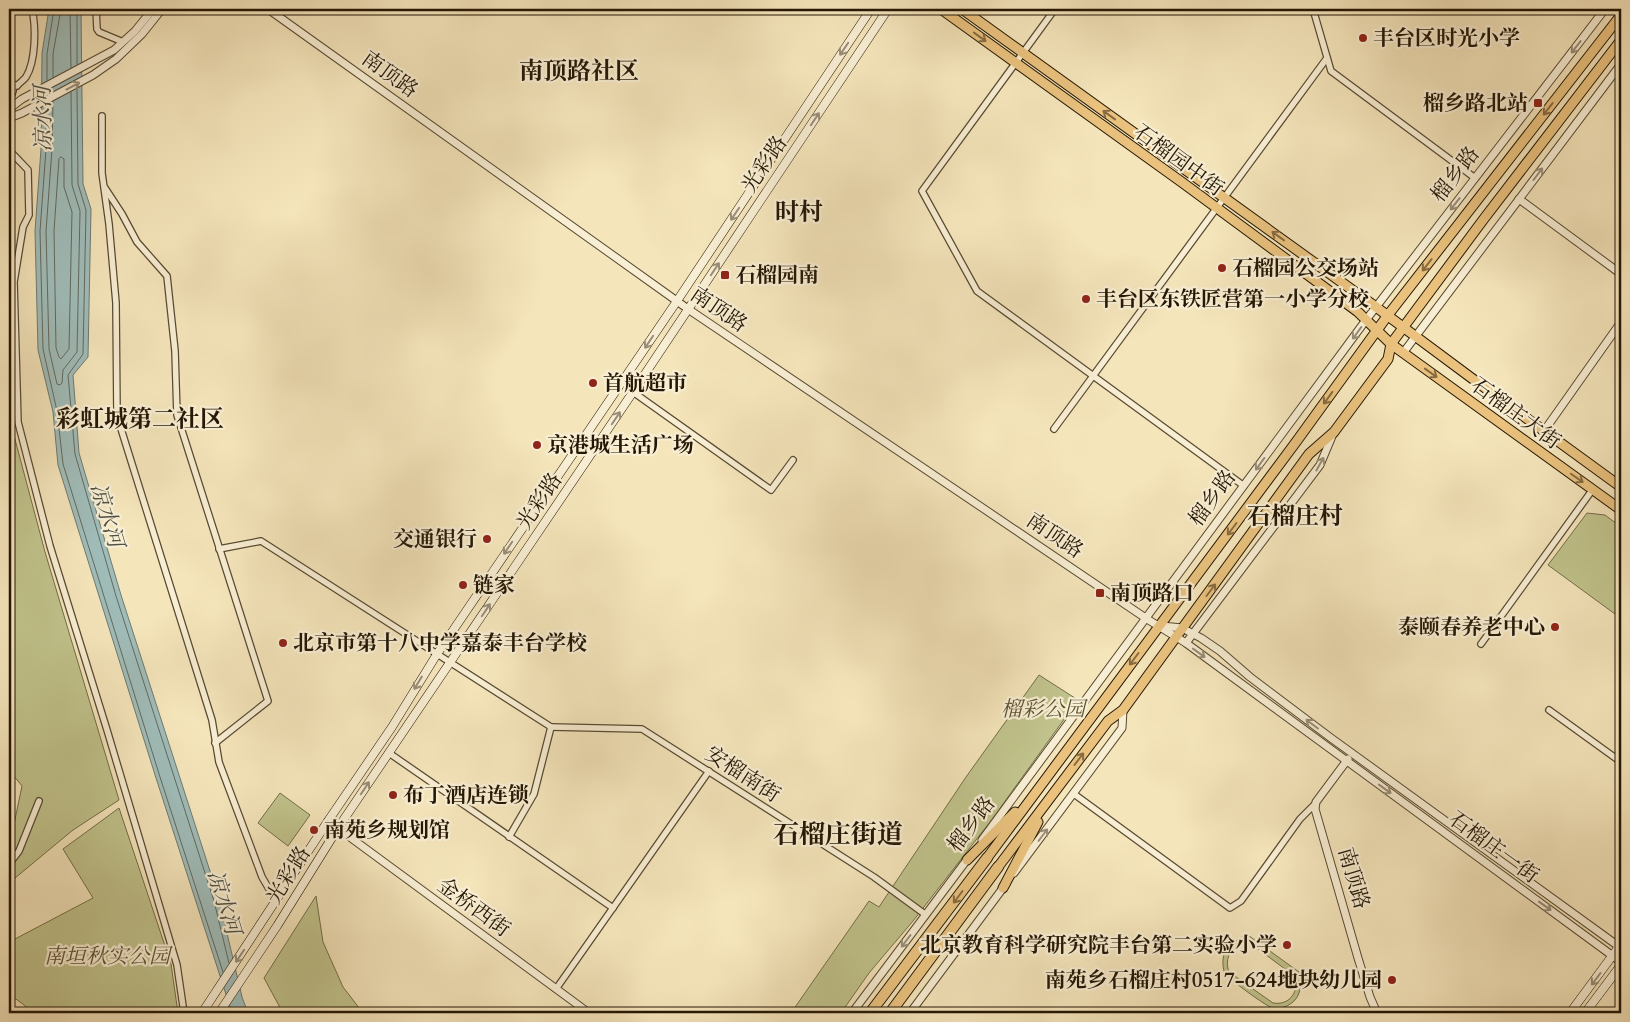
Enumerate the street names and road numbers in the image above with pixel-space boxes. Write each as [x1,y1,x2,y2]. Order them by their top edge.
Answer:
street label: 南顶路 [356,44,424,105]
street label: 石榴园中街 [1128,118,1230,203]
street label: 光彩路 [735,130,794,199]
street label: 榴乡路 [1425,141,1486,208]
street label: 南顶路 [684,280,753,339]
street label: 石榴庄大街 [1465,371,1567,456]
street label: 榴乡路 [1182,464,1243,532]
street label: 光彩路 [510,467,569,536]
street label: 南顶路 [1020,506,1089,565]
street label: 安榴南街 [700,739,786,809]
street label: 榴乡路 [941,790,1002,858]
street label: 石榴庄一街 [1443,805,1545,890]
street label: 光彩路 [259,841,317,910]
street label: 南顶路 [1331,844,1376,912]
street label: 金桥西街 [431,871,516,944]

